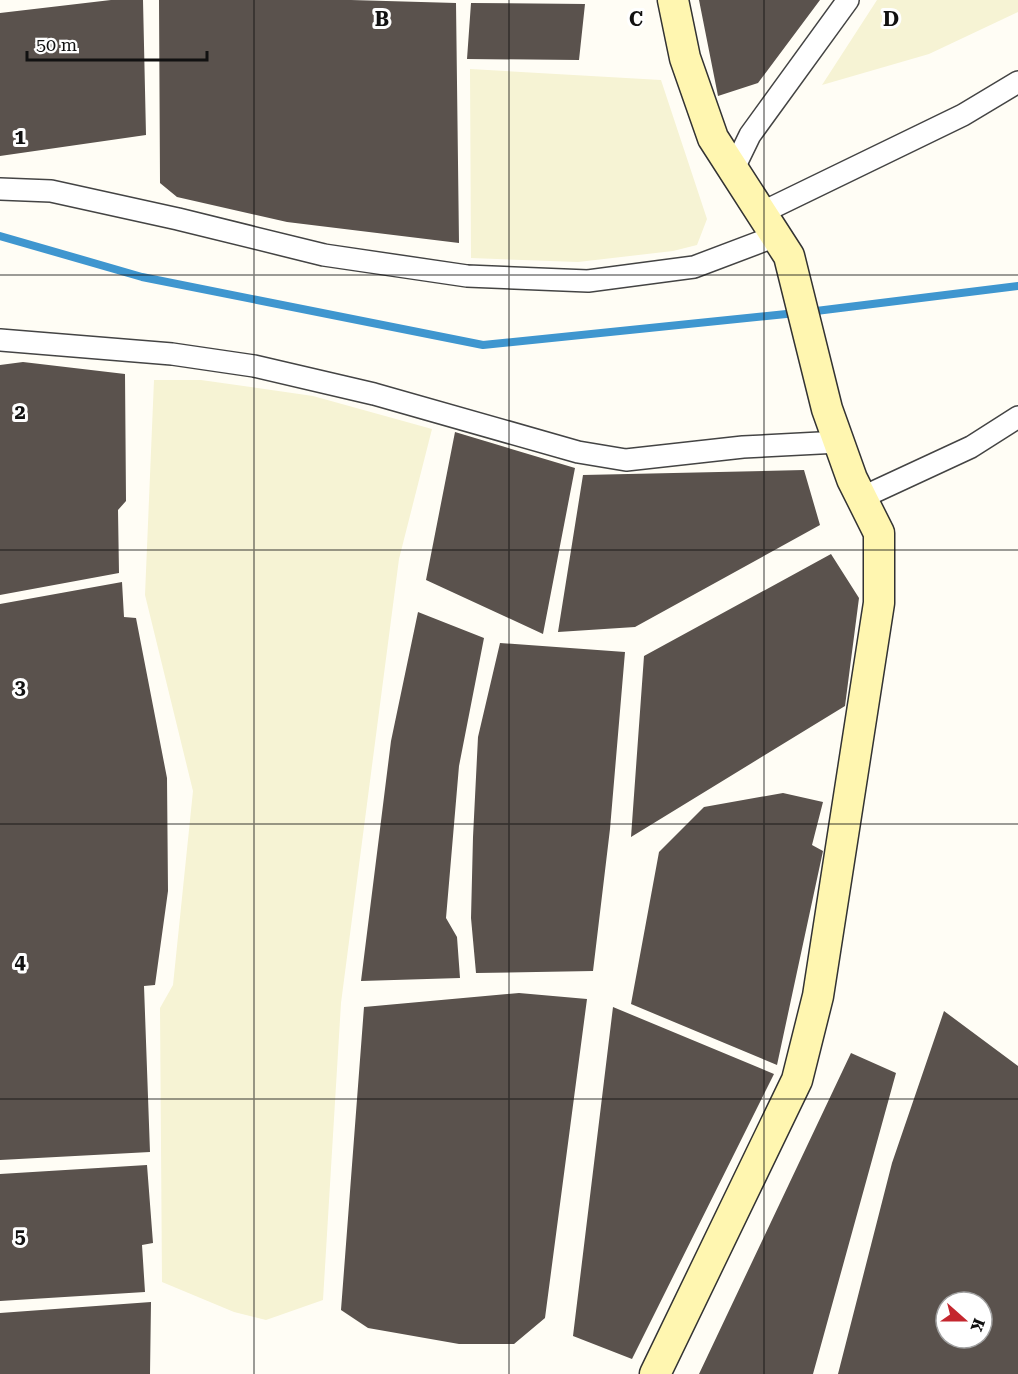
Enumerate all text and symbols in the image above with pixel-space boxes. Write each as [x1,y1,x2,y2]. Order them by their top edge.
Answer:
text: B [375,7,389,31]
text: C [629,7,643,31]
text: D [883,7,899,31]
scale bar [27,24,207,62]
text: 50 m [36,34,77,55]
text: 1 [14,125,26,149]
text: 2 [14,400,26,424]
text: 3 [14,675,26,699]
text: 4 [14,950,26,974]
text: 5 [14,1224,26,1248]
north arrow [934,1290,994,1350]
text: K [966,1316,989,1335]

